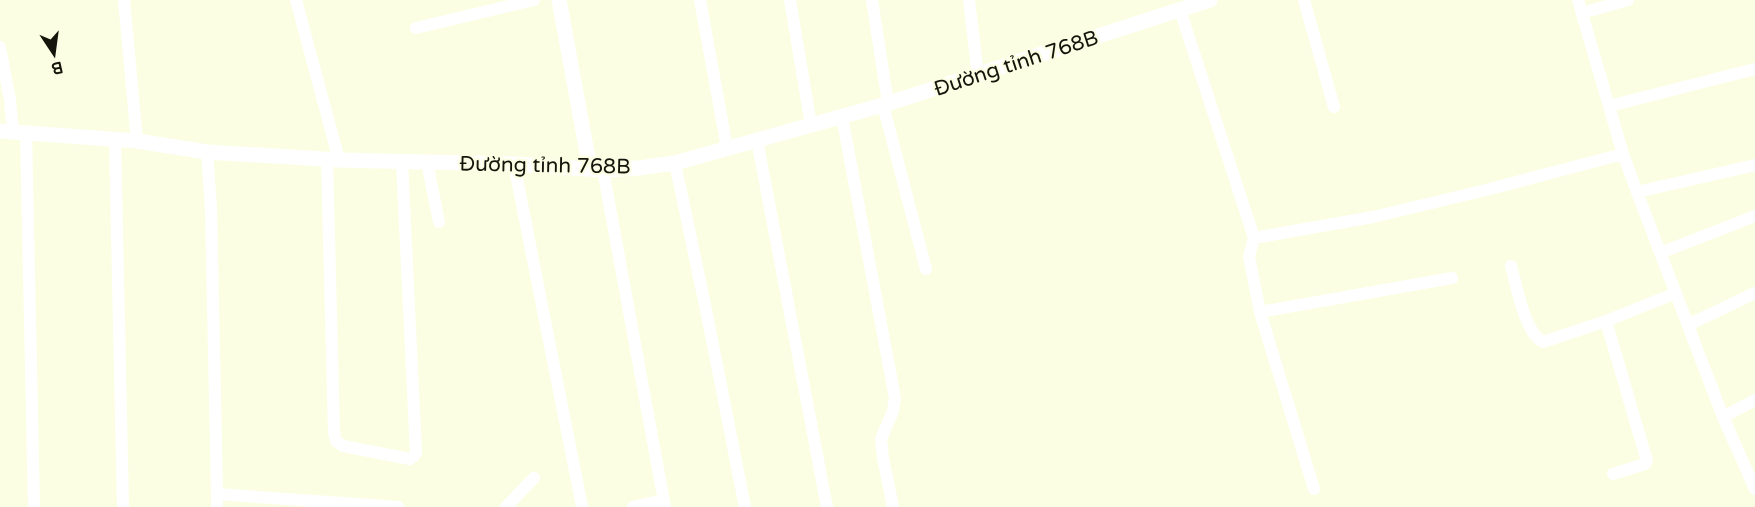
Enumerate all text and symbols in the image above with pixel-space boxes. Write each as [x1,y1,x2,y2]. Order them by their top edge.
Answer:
north arrow [24,24,84,84]
street label: Đường tỉnh 768B [931,25,1102,102]
text: B [49,57,65,79]
street label: Đường tỉnh 768B [459,152,631,179]

